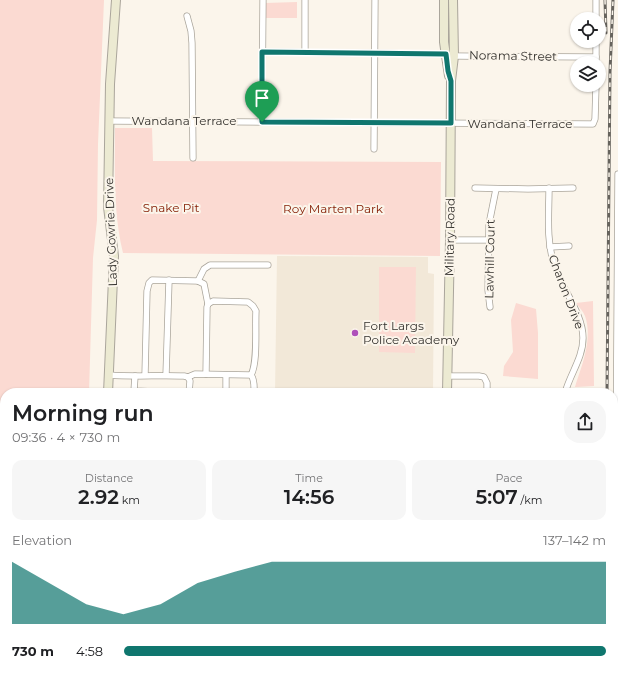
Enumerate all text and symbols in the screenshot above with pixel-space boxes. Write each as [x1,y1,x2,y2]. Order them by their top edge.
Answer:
map controls [570,12,606,92]
button: locate [570,12,606,48]
street label: Norama Street [469,47,557,64]
button: layers [570,56,606,92]
pin [245,81,279,122]
icon: arrive [251,87,273,109]
street label: Wandana Terrace [132,113,236,128]
street label: Wandana Terrace [468,116,572,131]
street label: Lady Gowrie Drive [101,177,120,287]
street label: Military Road [441,198,458,276]
park label: Snake Pit [143,200,199,215]
park label: Roy Marten Park [283,201,384,216]
street label: Lawhill Court [481,219,498,299]
street label: Charon Drive [545,252,588,331]
place label: Fort Largs Police Academy [363,318,460,347]
marker: Fort Largs Police Academy [350,328,360,338]
text: Morning run [12,400,153,427]
button: share [564,401,606,443]
text: 09:36 · 4 × 730 m [12,429,120,445]
text: Distance [85,471,133,485]
text: Time [295,471,323,485]
text: Pace [496,471,522,485]
text: 2.92 [78,485,119,509]
text: 14:56 [284,485,334,509]
text: 5:07 [476,485,518,509]
text: km [119,493,140,507]
text: /km [518,493,542,507]
text: Elevation [12,532,72,548]
text: 137–142 m [543,532,606,548]
text: 730 m [12,643,54,659]
text: 4:58 [76,643,103,659]

